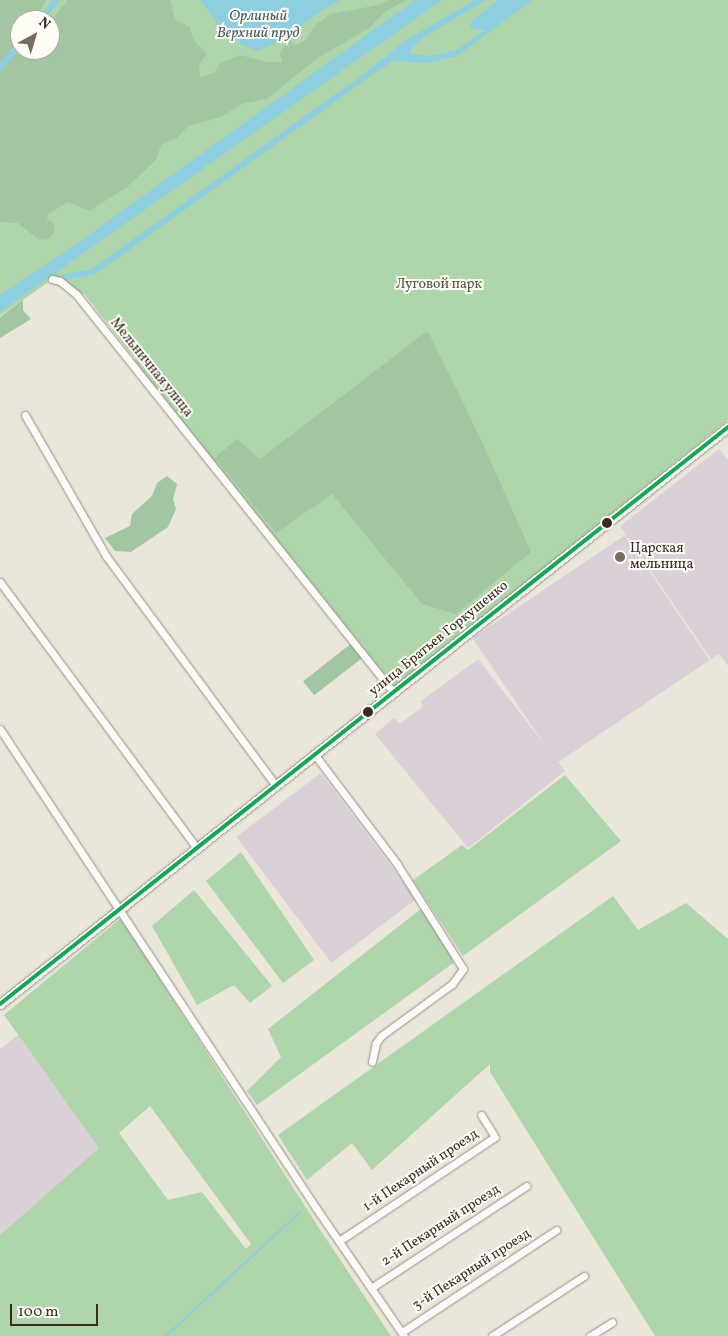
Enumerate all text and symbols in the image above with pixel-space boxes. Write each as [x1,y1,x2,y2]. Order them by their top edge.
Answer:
water label: Орлиный Верхний пруд [217,7,299,42]
north arrow [10,10,60,60]
text: N [34,13,54,34]
park label: Луговой парк [396,277,482,293]
street label: Мельничная улица [106,315,196,421]
unlabelled marker [602,518,612,528]
place label: Царская мельница [630,541,693,574]
marker: Царская мельница [614,551,626,563]
street label: улица Братьев Горкушенко [366,578,512,700]
unlabelled marker [363,707,373,717]
street label: 1-й Пекарный проезд [360,1126,482,1216]
street label: 2-й Пекарный проезд [379,1181,503,1271]
street label: 3-й Пекарный проезд [410,1226,534,1314]
scale bar [12,1294,100,1326]
text: 100 m [18,1302,58,1323]

